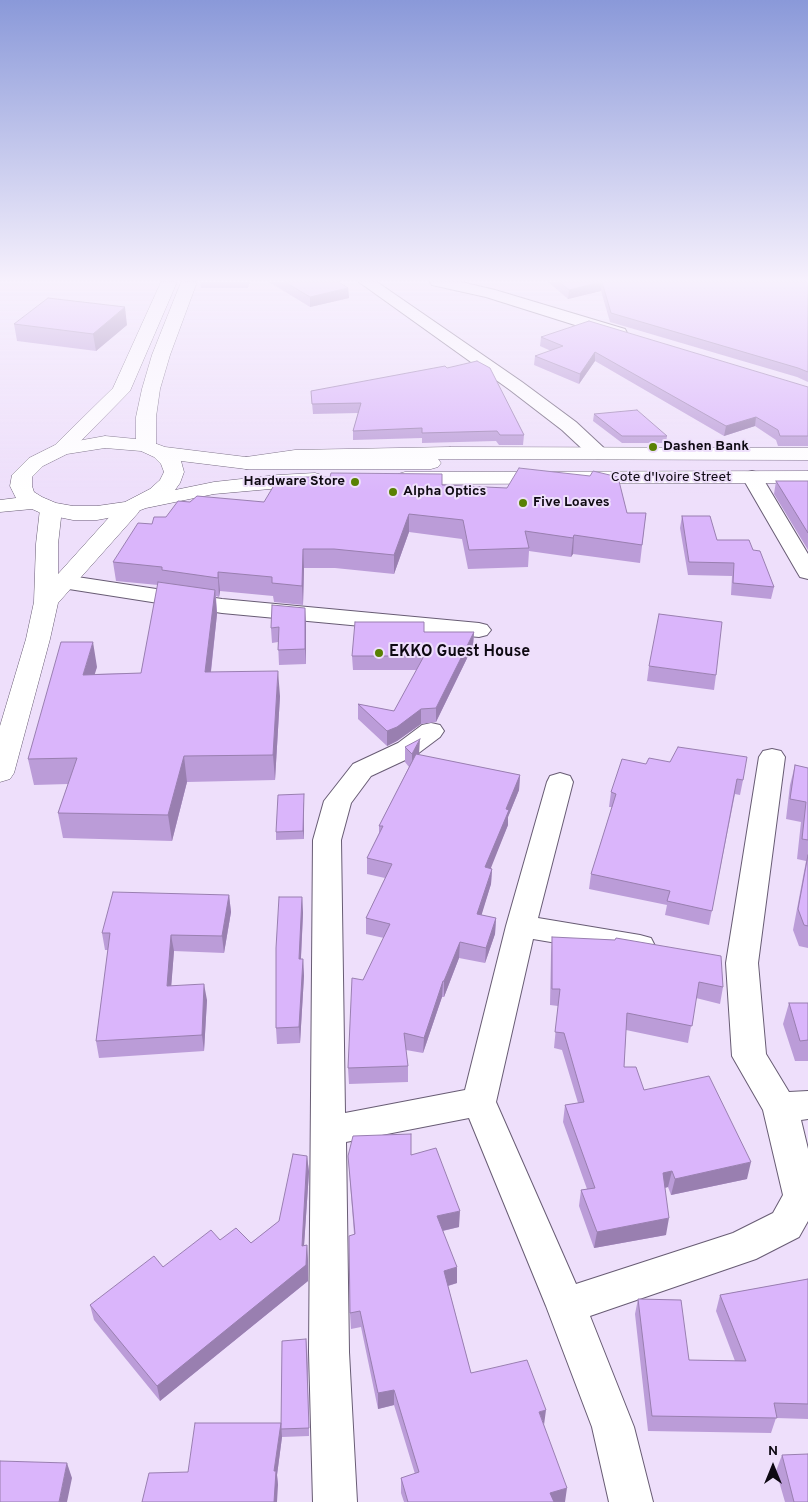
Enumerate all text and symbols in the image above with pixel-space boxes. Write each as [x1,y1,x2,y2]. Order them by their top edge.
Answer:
place label: Dashen Bank [663,439,749,455]
marker: Dashen Bank [647,441,659,453]
street label: Cote d'Ivoire Street [611,470,731,486]
place label: Hardware Store [244,474,345,490]
marker: Hardware Store [349,476,361,488]
place label: Alpha Optics [403,484,486,500]
marker: Alpha Optics [387,486,399,498]
place label: Five Loaves [533,495,610,511]
marker: Five Loaves [517,497,529,509]
place label: EKKO Guest House [389,643,530,663]
marker: EKKO Guest House [373,647,385,659]
north arrow [748,1442,798,1492]
text: N [768,1443,778,1460]

